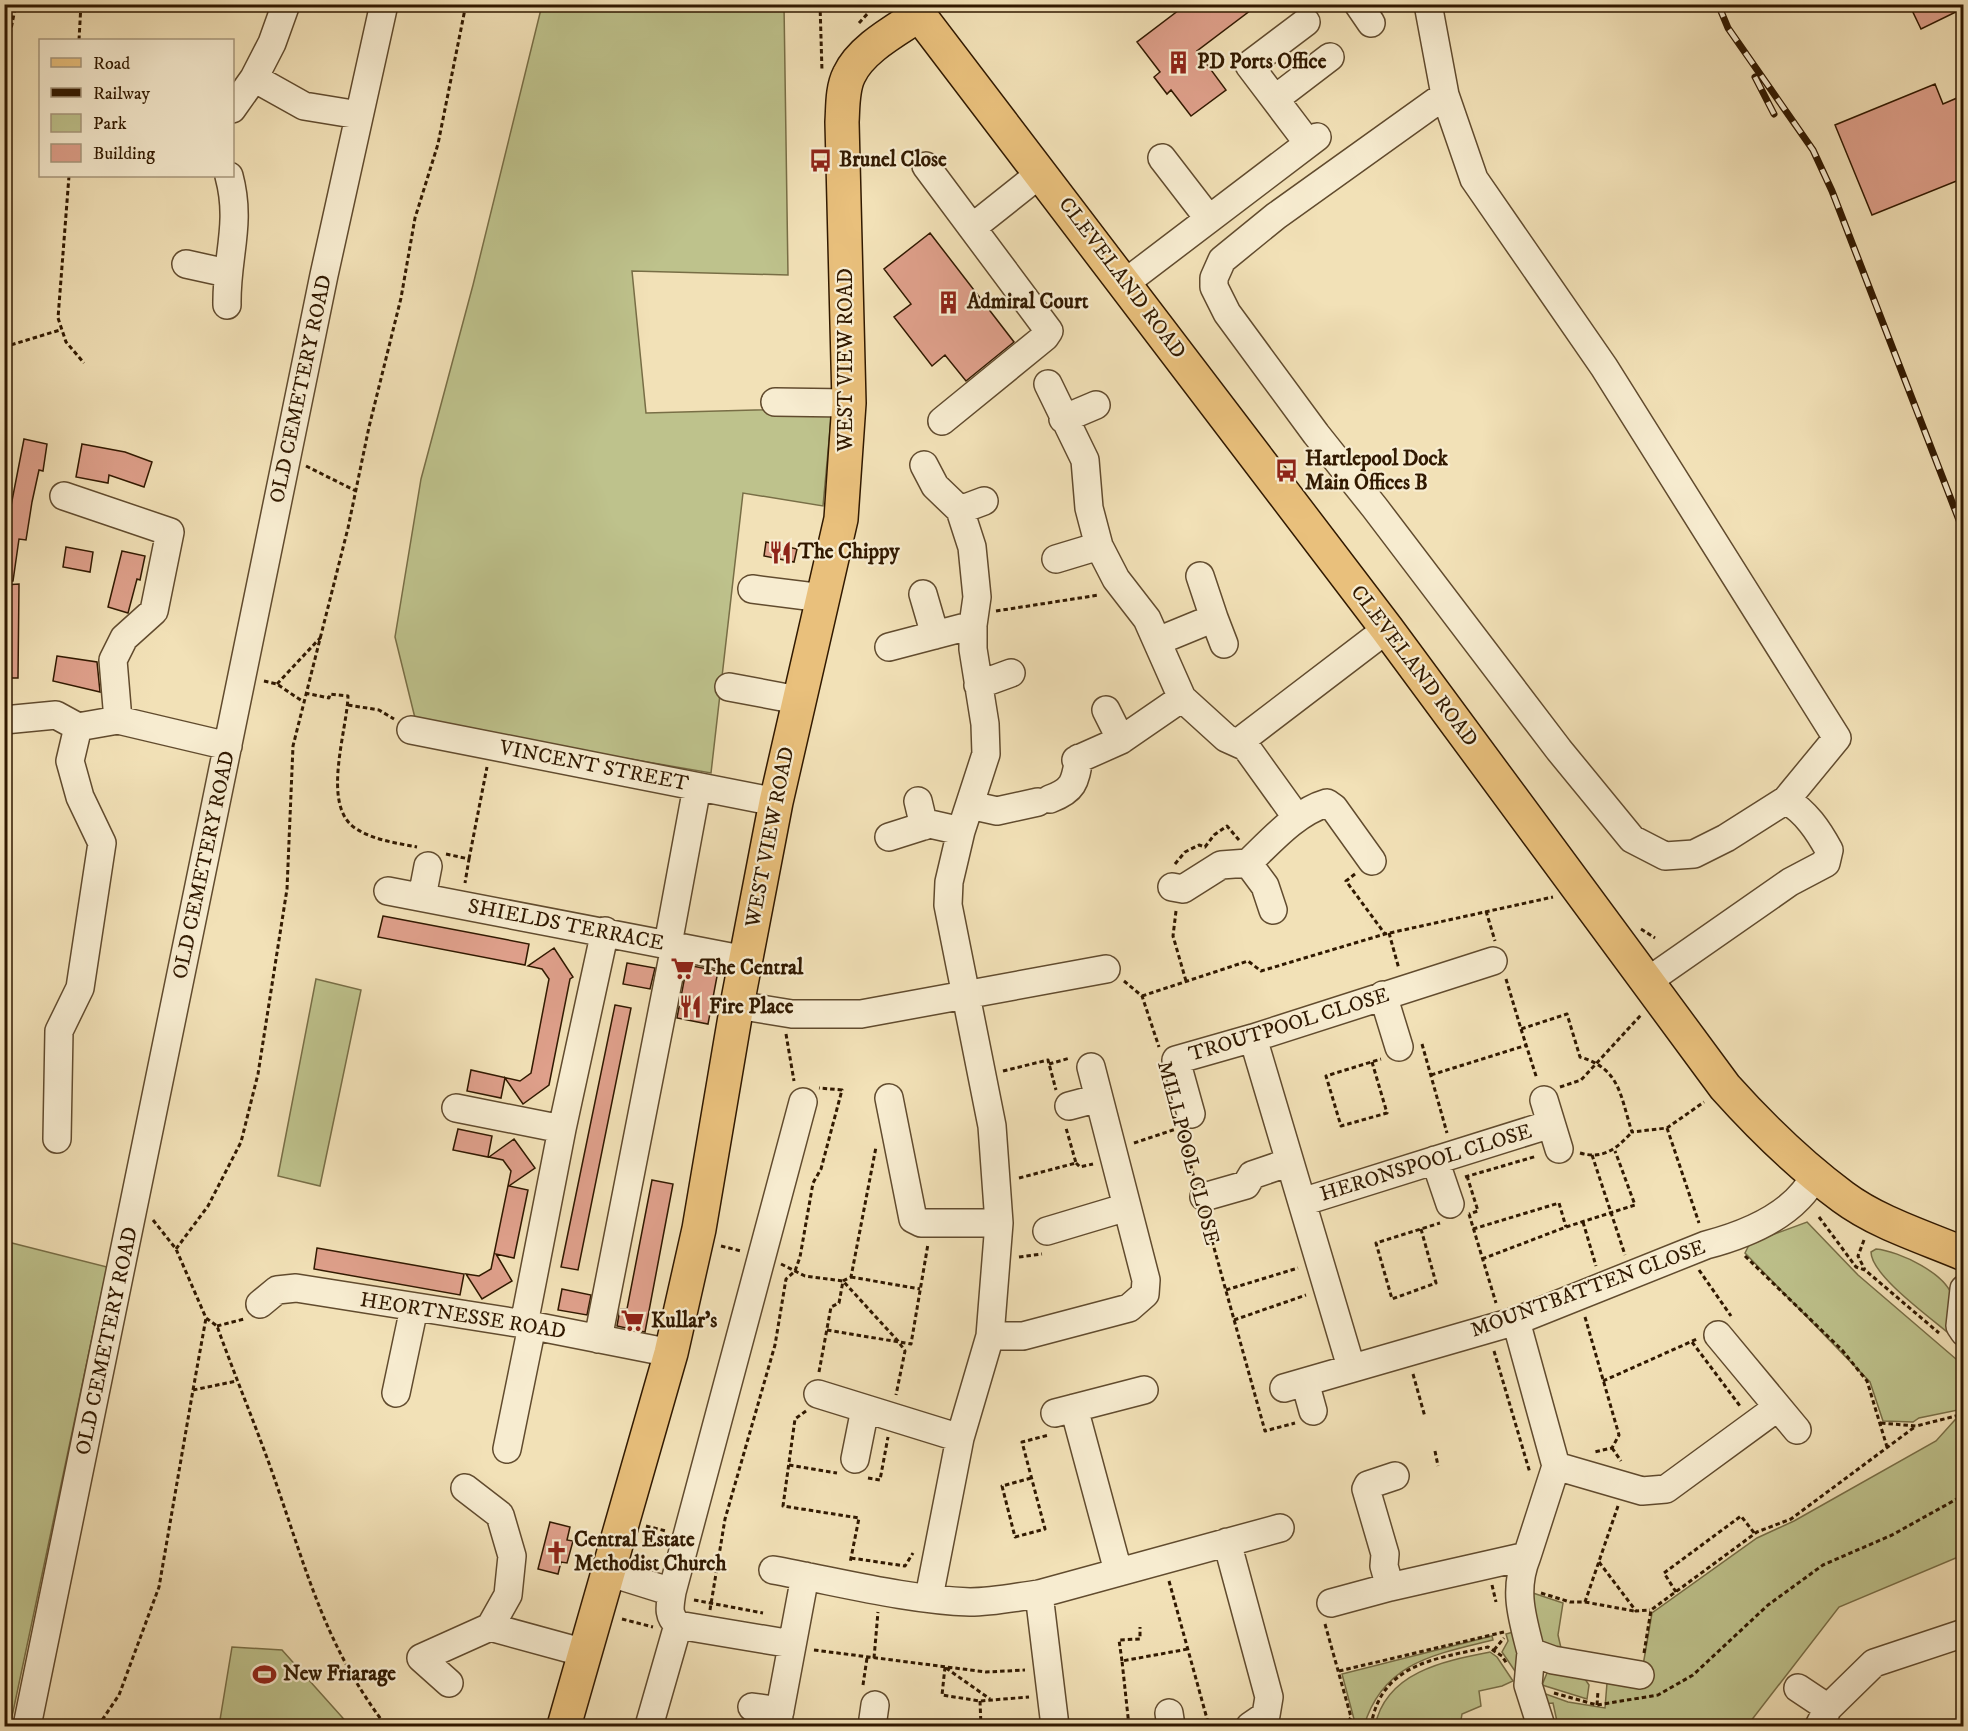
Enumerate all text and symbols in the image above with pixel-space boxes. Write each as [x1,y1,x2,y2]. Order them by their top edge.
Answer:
legend [39,39,234,177]
building icon: PD Ports Office [1166,49,1192,75]
place label: PD Ports Office [1197,49,1327,75]
text: Road [93,53,130,75]
text: Railway [93,83,151,105]
text: Park [93,113,127,135]
text: Building [93,143,155,165]
bus stop icon: Brunel Close [808,147,834,173]
place label: Brunel Close [839,147,947,173]
street label: CLEVELAND ROAD [1053,192,1191,364]
street label: WEST VIEW ROAD [833,268,859,453]
street label: OLD CEMETERY ROAD [264,273,338,505]
building icon: Admiral Court [936,289,962,315]
place label: Admiral Court [966,289,1089,315]
place label: Hartlepool Dock Main Offices B [1305,446,1449,496]
bus stop icon: Hartlepool Dock Main Offices B [1274,458,1300,484]
restaurant icon: The Chippy [767,539,793,565]
place label: The Chippy [797,539,901,565]
street label: CLEVELAND ROAD [1345,580,1483,752]
street label: VINCENT STREET [496,735,691,797]
street label: WEST VIEW ROAD [740,744,800,931]
street label: OLD CEMETERY ROAD [167,749,241,981]
street label: SHIELDS TERRACE [466,893,666,957]
supermarket icon: The Central [669,955,695,981]
place label: The Central [699,955,804,981]
street label: TROUTPOOL CLOSE [1186,982,1392,1068]
restaurant icon: Fire Place [678,994,704,1020]
place label: Fire Place [709,994,794,1020]
street label: MILLPOOL CLOSE [1151,1058,1225,1248]
street label: HERONSPOOL CLOSE [1317,1118,1535,1208]
street label: OLD CEMETERY ROAD [70,1225,144,1457]
street label: MOUNTBATTEN CLOSE [1467,1234,1709,1344]
street label: HEORTNESSE ROAD [358,1287,568,1345]
supermarket icon: Kullar's [620,1308,646,1334]
place label: Kullar's [651,1308,717,1334]
place label: Central Estate Methodist Church [574,1527,727,1577]
church icon: Central Estate Methodist Church [543,1539,569,1565]
sports icon: New Friarage [252,1661,278,1687]
place label: New Friarage [283,1661,396,1687]

